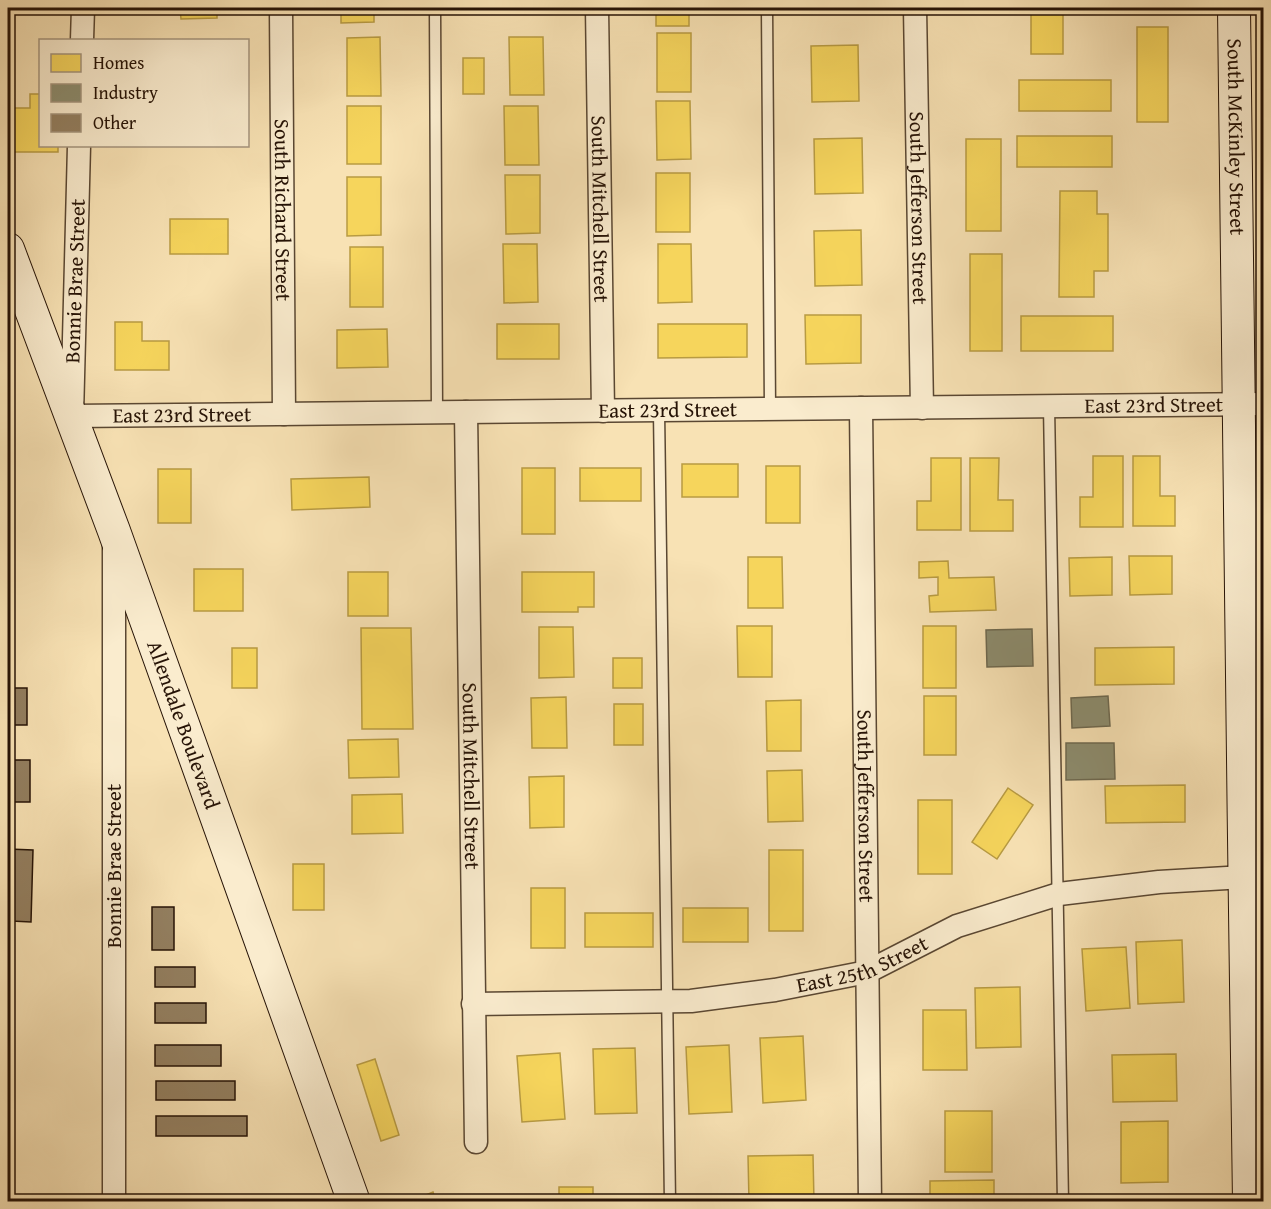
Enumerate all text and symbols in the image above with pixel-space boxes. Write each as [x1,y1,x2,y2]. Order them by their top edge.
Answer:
street label: South McKinley Street [1220,38,1253,236]
legend [39,39,249,147]
text: Homes [93,49,144,76]
text: Industry [93,79,158,106]
text: Other [93,109,137,136]
street label: South Jefferson Street [902,111,936,305]
street label: South Mitchell Street [584,115,617,303]
street label: South Richard Street [267,119,299,302]
street label: Bonnie Brae Street [56,198,93,364]
street label: East 23rd Street [1084,388,1224,421]
street label: East 23rd Street [598,393,738,426]
street label: East 23rd Street [112,398,252,431]
street label: Allendale Boulevard [139,636,228,814]
street label: South Mitchell Street [455,682,488,870]
street label: South Jefferson Street [849,709,883,903]
street label: Bonnie Brae Street [98,783,129,948]
street label: East 25th Street [794,927,934,1000]

